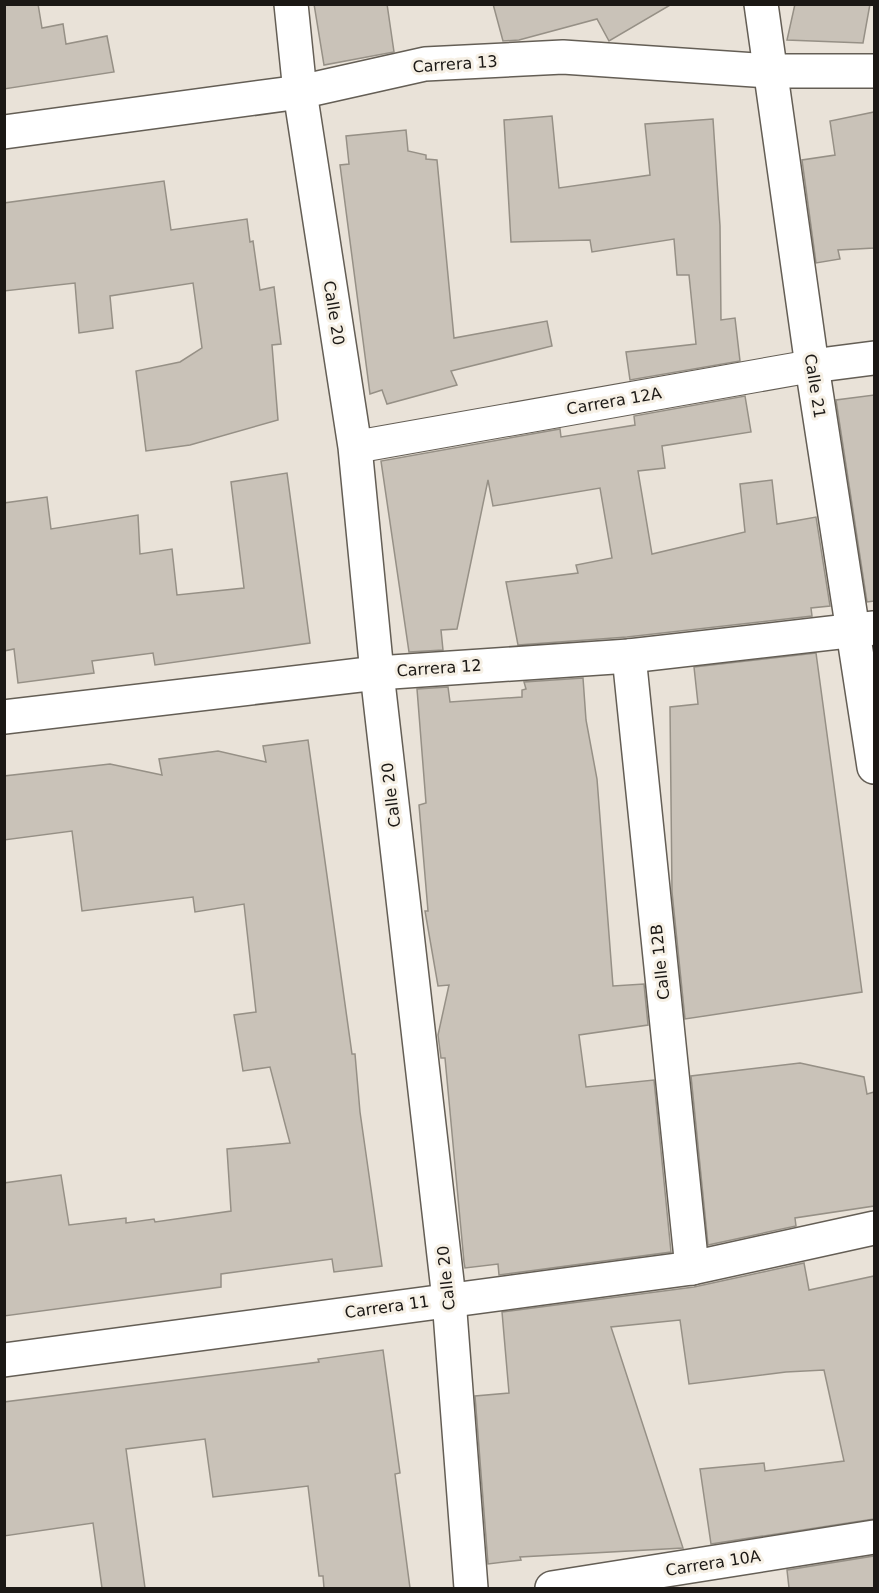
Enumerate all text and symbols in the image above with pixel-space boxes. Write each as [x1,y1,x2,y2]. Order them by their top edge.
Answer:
street label: Carrera 13 [412,52,498,76]
street label: Calle 20 [320,279,348,347]
street label: Calle 21 [801,352,829,420]
street label: Carrera 12A [565,383,663,419]
street label: Carrera 12 [396,656,482,680]
street label: Calle 20 [378,762,404,828]
street label: Calle 12B [647,923,673,1001]
street label: Calle 20 [433,1245,459,1311]
street label: Carrera 11 [344,1292,430,1322]
street label: Carrera 10A [664,1546,762,1580]

